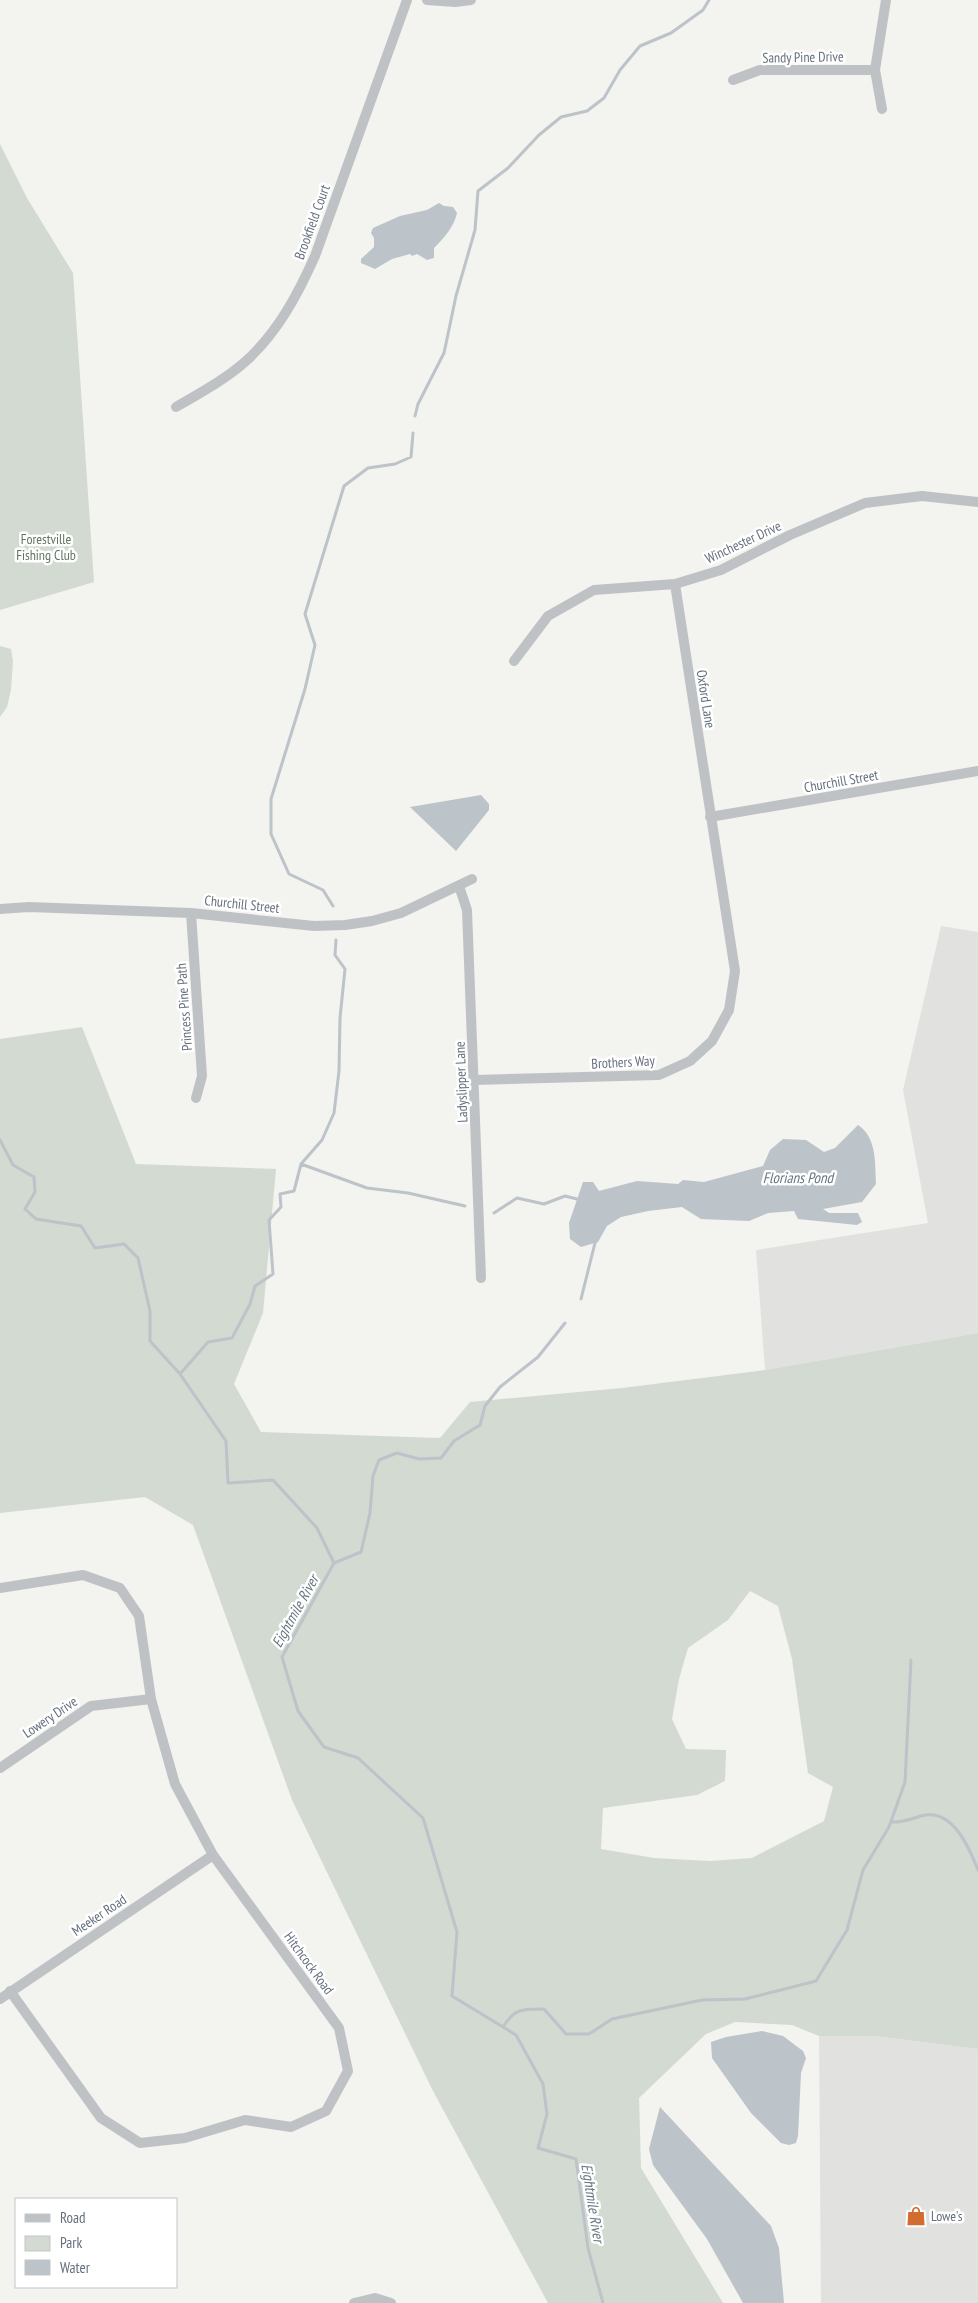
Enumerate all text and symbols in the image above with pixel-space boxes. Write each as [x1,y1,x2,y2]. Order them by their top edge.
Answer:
street label: Sandy Pine Drive [762,47,844,67]
street label: Brookfield Court [290,182,334,262]
street label: Winchester Drive [702,516,784,567]
park label: Forestville Fishing Club [16,530,76,564]
street label: Oxford Lane [693,669,720,730]
street label: Churchill Street [802,766,880,796]
street label: Churchill Street [204,891,280,917]
street label: Princess Pine Path [172,963,196,1051]
street label: Ladyslipper Lane [451,1041,471,1123]
street label: Brothers Way [591,1051,656,1073]
water label: Florians Pond [763,1168,836,1187]
water label: Eightmile River [267,1570,323,1650]
street label: Lowery Drive [19,1692,81,1742]
street label: Meeker Road [68,1890,130,1940]
street label: Hitchcock Road [280,1928,338,1998]
water label: Eightmile River [577,2162,609,2246]
legend [15,2198,178,2288]
shop icon: Lowe's [905,2205,927,2227]
place label: Lowe's [931,2207,963,2225]
text: Road [60,2208,86,2227]
text: Park [60,2233,82,2252]
text: Water [60,2258,91,2277]

